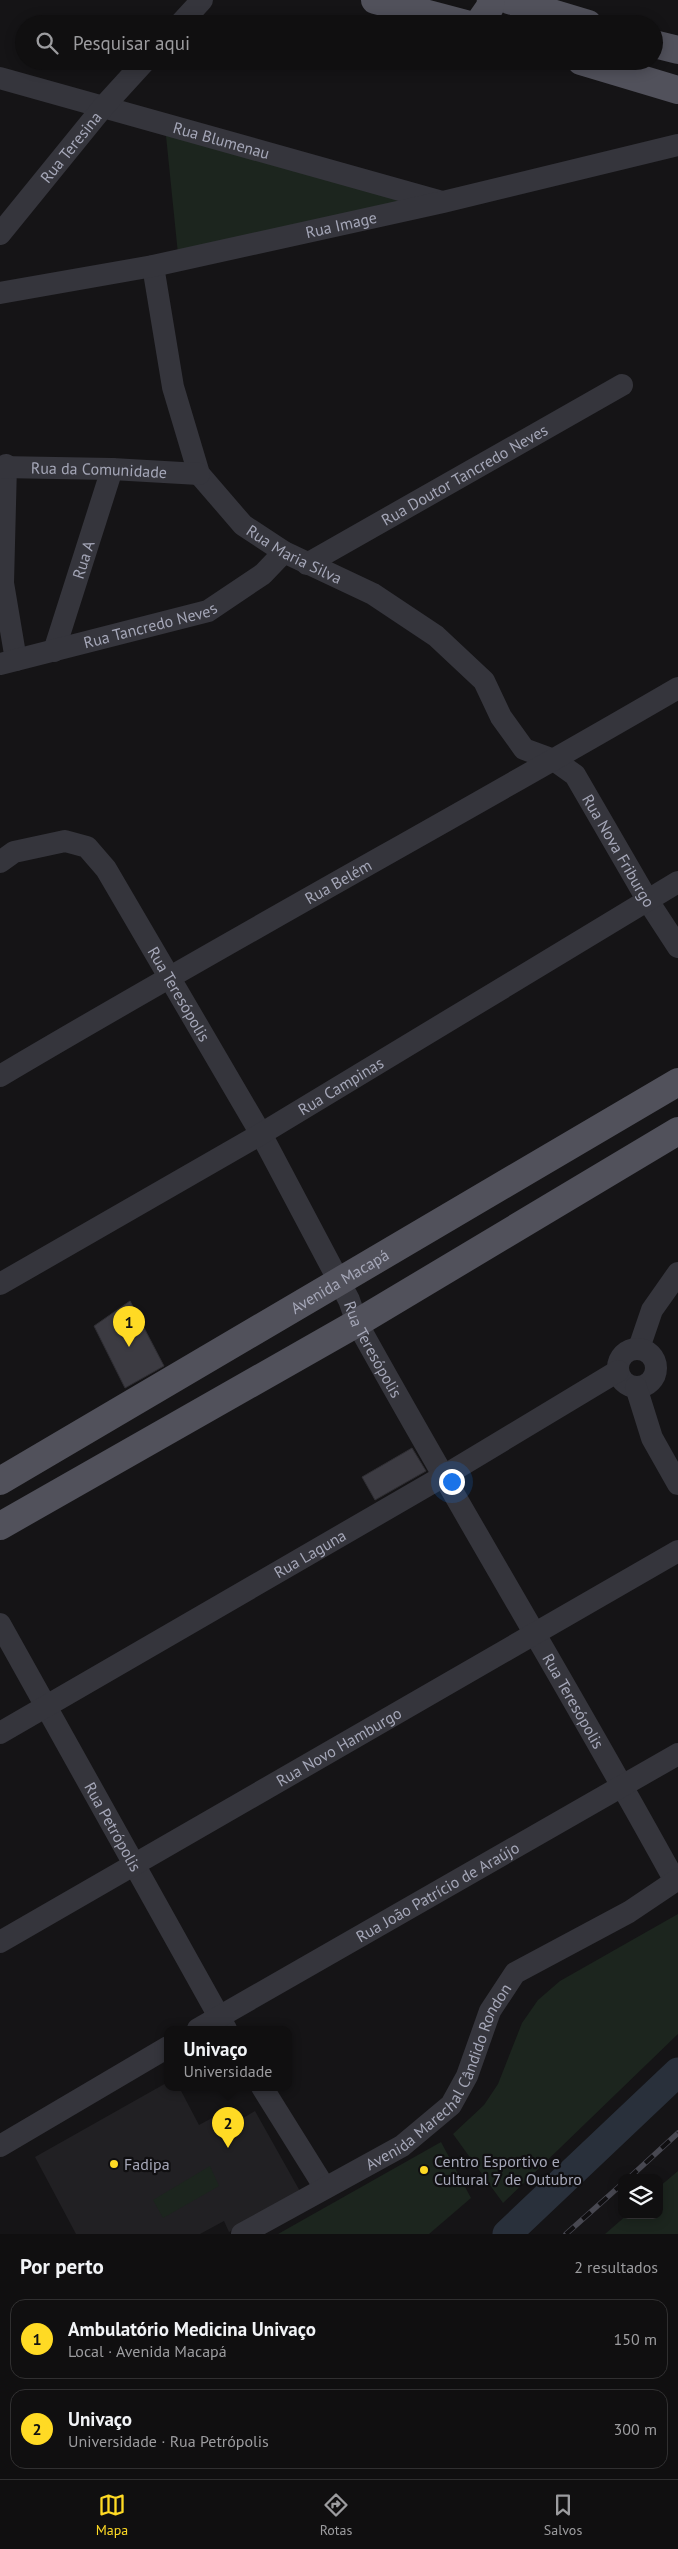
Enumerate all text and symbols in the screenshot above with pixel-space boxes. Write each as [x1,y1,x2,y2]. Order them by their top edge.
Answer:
search box [15,15,663,70]
icon: search [33,29,61,57]
text: Pesquisar aqui [73,31,190,55]
street label: Rua Teresina [36,107,106,187]
street label: Rua Blumenau [171,117,272,163]
street label: Rua Image [304,207,379,242]
street label: Rua Doutor Tancredo Neves [378,419,551,530]
street label: Rua da Comunidade [31,458,168,482]
street label: Rua Maria Silva [243,520,345,588]
street label: Rua A [68,537,99,581]
street label: Rua Tancredo Neves [81,598,221,652]
street label: Rua Nova Friburgo [578,790,659,911]
street label: Rua Belém [301,855,375,908]
street label: Rua Teresópolis [144,943,215,1045]
street label: Rua Campinas [294,1052,387,1119]
street label: Avenida Macapá [287,1244,392,1318]
street label: Rua Teresópolis [340,1298,407,1401]
pin: 1 [113,1306,145,1347]
your location [439,1469,465,1495]
street label: Rua Laguna [270,1525,349,1582]
street label: Rua Teresópolis [538,1650,609,1752]
street label: Rua Novo Hamburgo [272,1703,405,1791]
street label: Rua Petrópolis [80,1778,146,1875]
street label: Rua João Patrício de Araújo [352,1837,523,1946]
street label: Avenida Marechal Cândido Rondon [362,1979,516,2174]
popup [164,2026,292,2091]
text: Univaço [184,2037,248,2061]
text: Universidade [184,2061,272,2081]
pin: 2 [212,2107,244,2148]
place label: Centro Esportivo e Cultural 7 de Outubro [434,2151,582,2189]
place label: Fadipa [124,2154,170,2174]
marker: Fadipa [108,2158,120,2170]
marker: Centro Esportivo e Cultural 7 de Outubro [418,2164,430,2176]
map controls [618,2174,663,2219]
button: layers [618,2174,663,2219]
text: Por perto [20,2253,104,2280]
text: 2 resultados [574,2257,658,2277]
text: Ambulatório Medicina Univaço [68,2317,316,2341]
text: 1 [32,2329,42,2349]
text: 150 m [614,2329,657,2349]
text: Local · Avenida Macapá [68,2341,227,2361]
text: Univaço [68,2407,132,2431]
text: 2 [32,2419,42,2439]
text: 300 m [614,2419,657,2439]
text: Universidade · Rua Petrópolis [68,2431,269,2451]
tab: Mapa [96,2491,128,2539]
tab: Rotas [320,2491,352,2539]
tab: Salvos [544,2491,582,2539]

